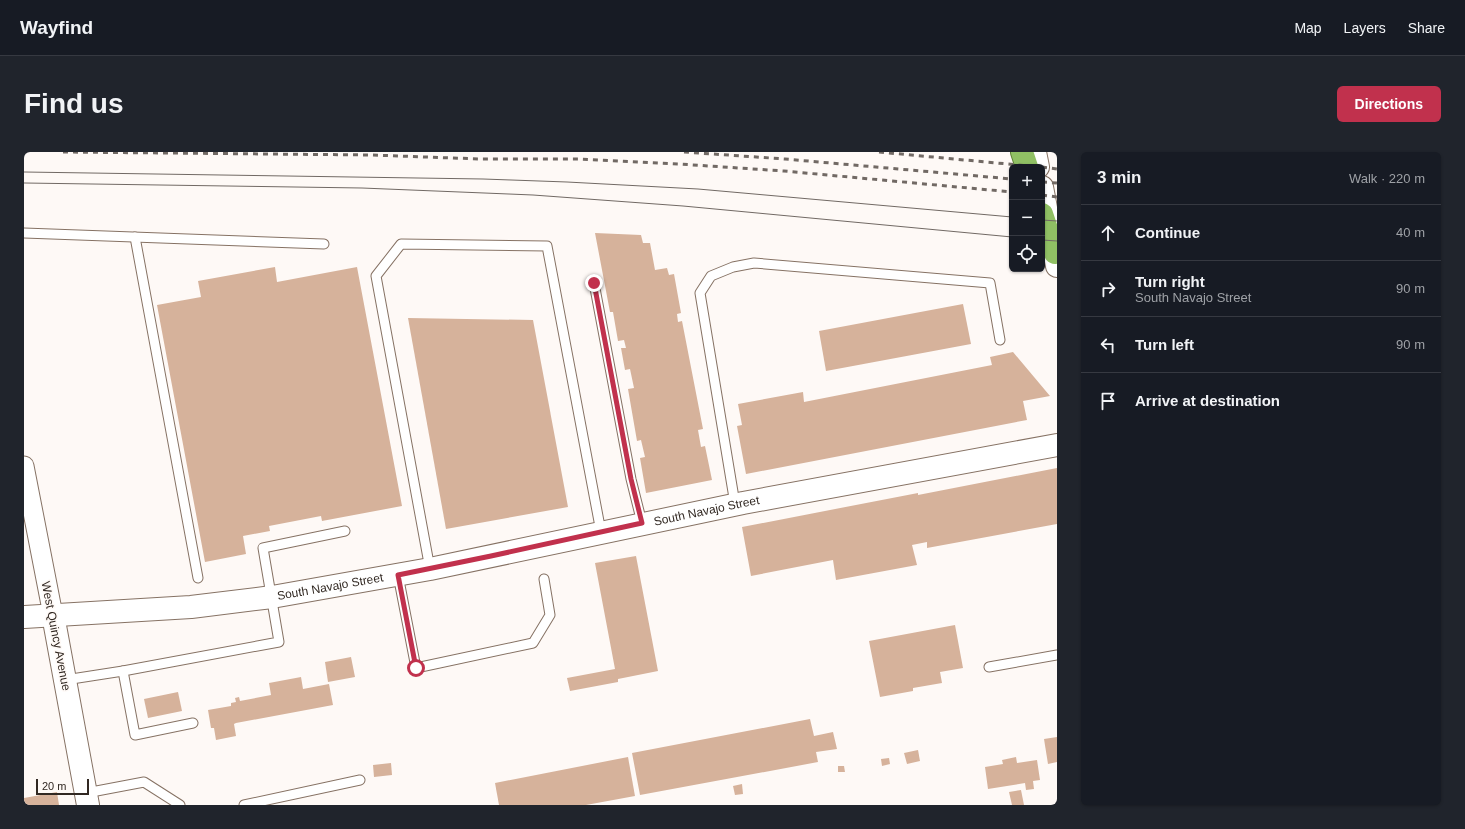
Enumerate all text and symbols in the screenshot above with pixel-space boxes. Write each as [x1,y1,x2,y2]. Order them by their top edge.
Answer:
text: Wayfind [20,17,93,38]
text: Map [1294,20,1322,36]
text: Layers [1344,20,1386,36]
text: Share [1408,20,1445,36]
button: Directions [1337,86,1441,122]
text: Find us [24,88,124,119]
map controls [1009,164,1045,272]
button: + [1009,164,1045,200]
text: 3 min [1097,168,1141,187]
text: Walk · 220 m [1349,171,1425,186]
button: − [1009,200,1045,236]
icon: ahead [1097,222,1119,244]
text: Continue [1135,224,1200,241]
text: 40 m [1396,225,1425,240]
button: locate [1009,236,1045,272]
text: Turn right [1135,273,1205,290]
route end [585,274,603,292]
icon: right [1097,278,1119,300]
text: 90 m [1396,281,1425,296]
text: South Navajo Street [1135,290,1251,305]
icon: left [1097,334,1119,356]
text: Turn left [1135,336,1194,353]
text: 90 m [1396,337,1425,352]
icon: arrive [1097,390,1119,412]
text: Arrive at destination [1135,392,1280,409]
street label: South Navajo Street [652,493,761,529]
street label: South Navajo Street [276,570,385,603]
street label: West Quincy Avenue [39,580,74,692]
route start [407,659,425,677]
scale bar [36,777,89,796]
text: 20 m [42,780,66,792]

